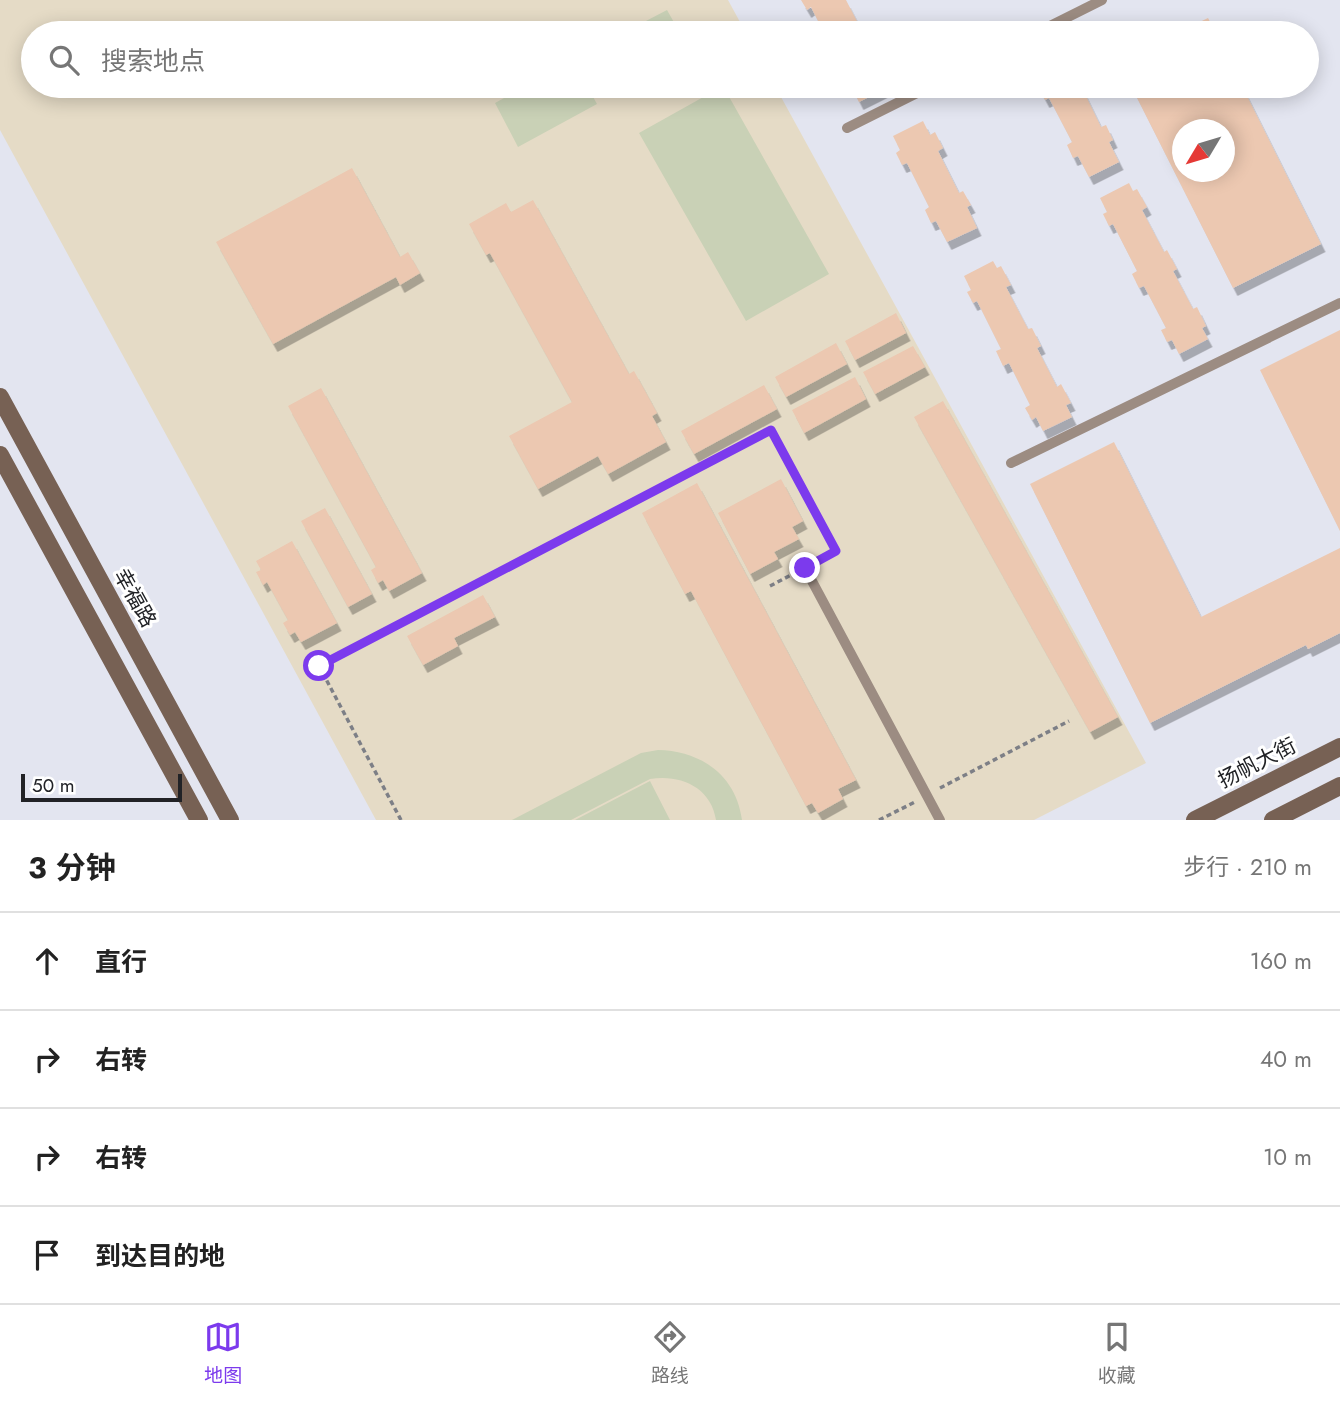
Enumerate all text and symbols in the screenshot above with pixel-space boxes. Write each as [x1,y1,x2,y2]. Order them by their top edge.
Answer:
search box [21,21,1319,98]
icon: search [45,41,83,79]
text: 搜索地点 [101,42,205,80]
north arrow [1172,119,1235,182]
route end [789,552,820,583]
street label: 幸福路 [107,563,163,633]
route start [303,650,334,681]
street label: 扬帆大街 [1213,731,1301,795]
scale bar [21,771,182,803]
text: 50 m [32,772,75,799]
text: 3 分钟 [28,846,116,889]
text: 步行 · 210 m [1183,850,1312,884]
icon: ahead [28,942,66,980]
text: 直行 [95,943,147,981]
text: 160 m [1250,944,1312,978]
icon: right [28,1040,66,1078]
text: 右转 [95,1041,147,1079]
text: 40 m [1260,1042,1312,1076]
icon: right [28,1138,66,1176]
text: 右转 [95,1139,147,1177]
text: 10 m [1263,1140,1312,1174]
icon: arrive [28,1236,66,1274]
text: 到达目的地 [95,1237,225,1275]
tab: 地图 [204,1318,242,1389]
tab: 路线 [651,1318,689,1389]
tab: 收藏 [1098,1318,1136,1389]

